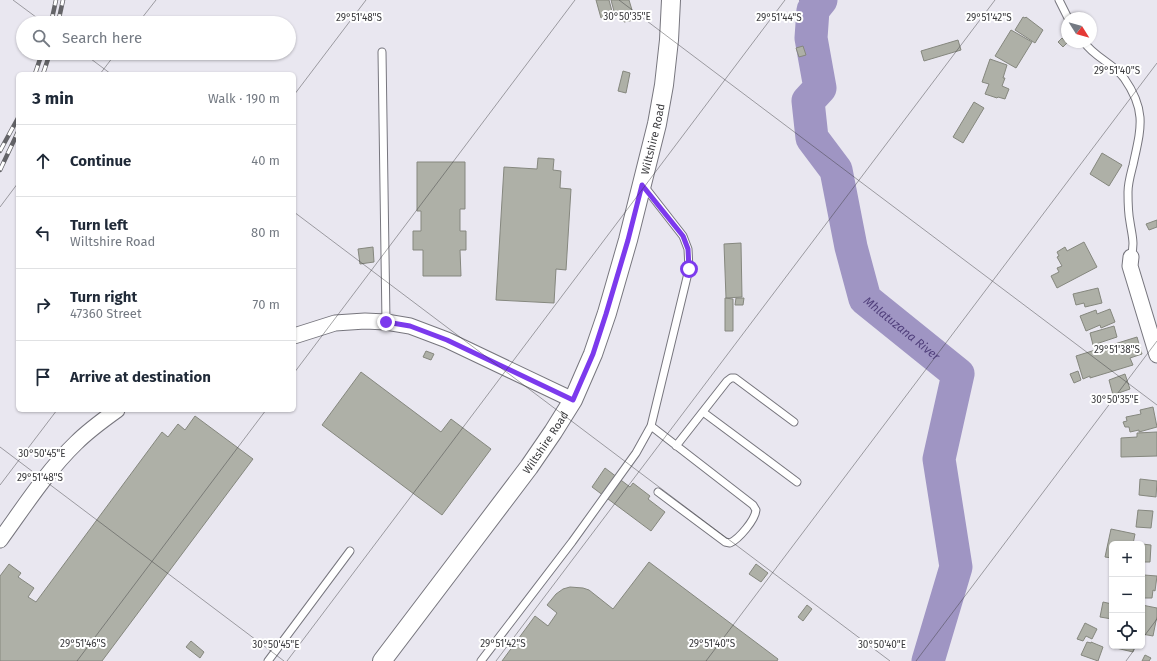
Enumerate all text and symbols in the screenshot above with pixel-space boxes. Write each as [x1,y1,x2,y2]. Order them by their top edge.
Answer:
text: 30°50'35"E [603,11,651,23]
text: 29°51'48"S [336,12,383,24]
text: 29°51'44"S [756,12,802,24]
text: 29°51'42"S [966,12,1012,24]
north arrow [1061,12,1097,48]
search box [16,16,296,60]
icon: search [30,27,52,49]
text: Search here [62,29,142,47]
text: 29°51'40"S [1094,65,1141,77]
text: 3 min [32,88,74,109]
text: Walk · 190 m [208,91,280,106]
street label: Wiltshire Road [639,103,668,176]
icon: ahead [32,150,54,172]
text: Continue [70,152,131,170]
text: 40 m [251,153,280,168]
text: Turn left [70,216,128,234]
icon: left [32,222,54,244]
text: 80 m [251,225,280,240]
text: Wiltshire Road [70,234,155,249]
route start [680,260,698,278]
text: Turn right [70,288,137,306]
icon: right [32,294,54,316]
water label: Mhlatuzana River [861,294,943,364]
text: 70 m [253,297,280,312]
text: 47360 Street [70,306,142,321]
route end [377,313,395,331]
text: 29°51'38"S [1094,344,1141,356]
icon: arrive [32,366,54,388]
text: Arrive at destination [70,368,211,386]
text: 30°50'35"E [1091,394,1139,406]
street label: Wiltshire Road [520,409,571,476]
text: 30°50'45"E [18,448,66,460]
text: 29°51'48"S [17,472,64,484]
map controls [1109,541,1145,649]
button: + [1109,541,1145,577]
button: − [1109,577,1145,613]
button: locate [1109,613,1145,649]
text: 29°51'46"S [60,638,106,650]
text: 29°51'42"S [480,638,526,650]
text: 29°51'40"S [689,638,736,650]
text: 30°50'45"E [252,639,300,651]
text: 30°50'40"E [858,639,906,651]

